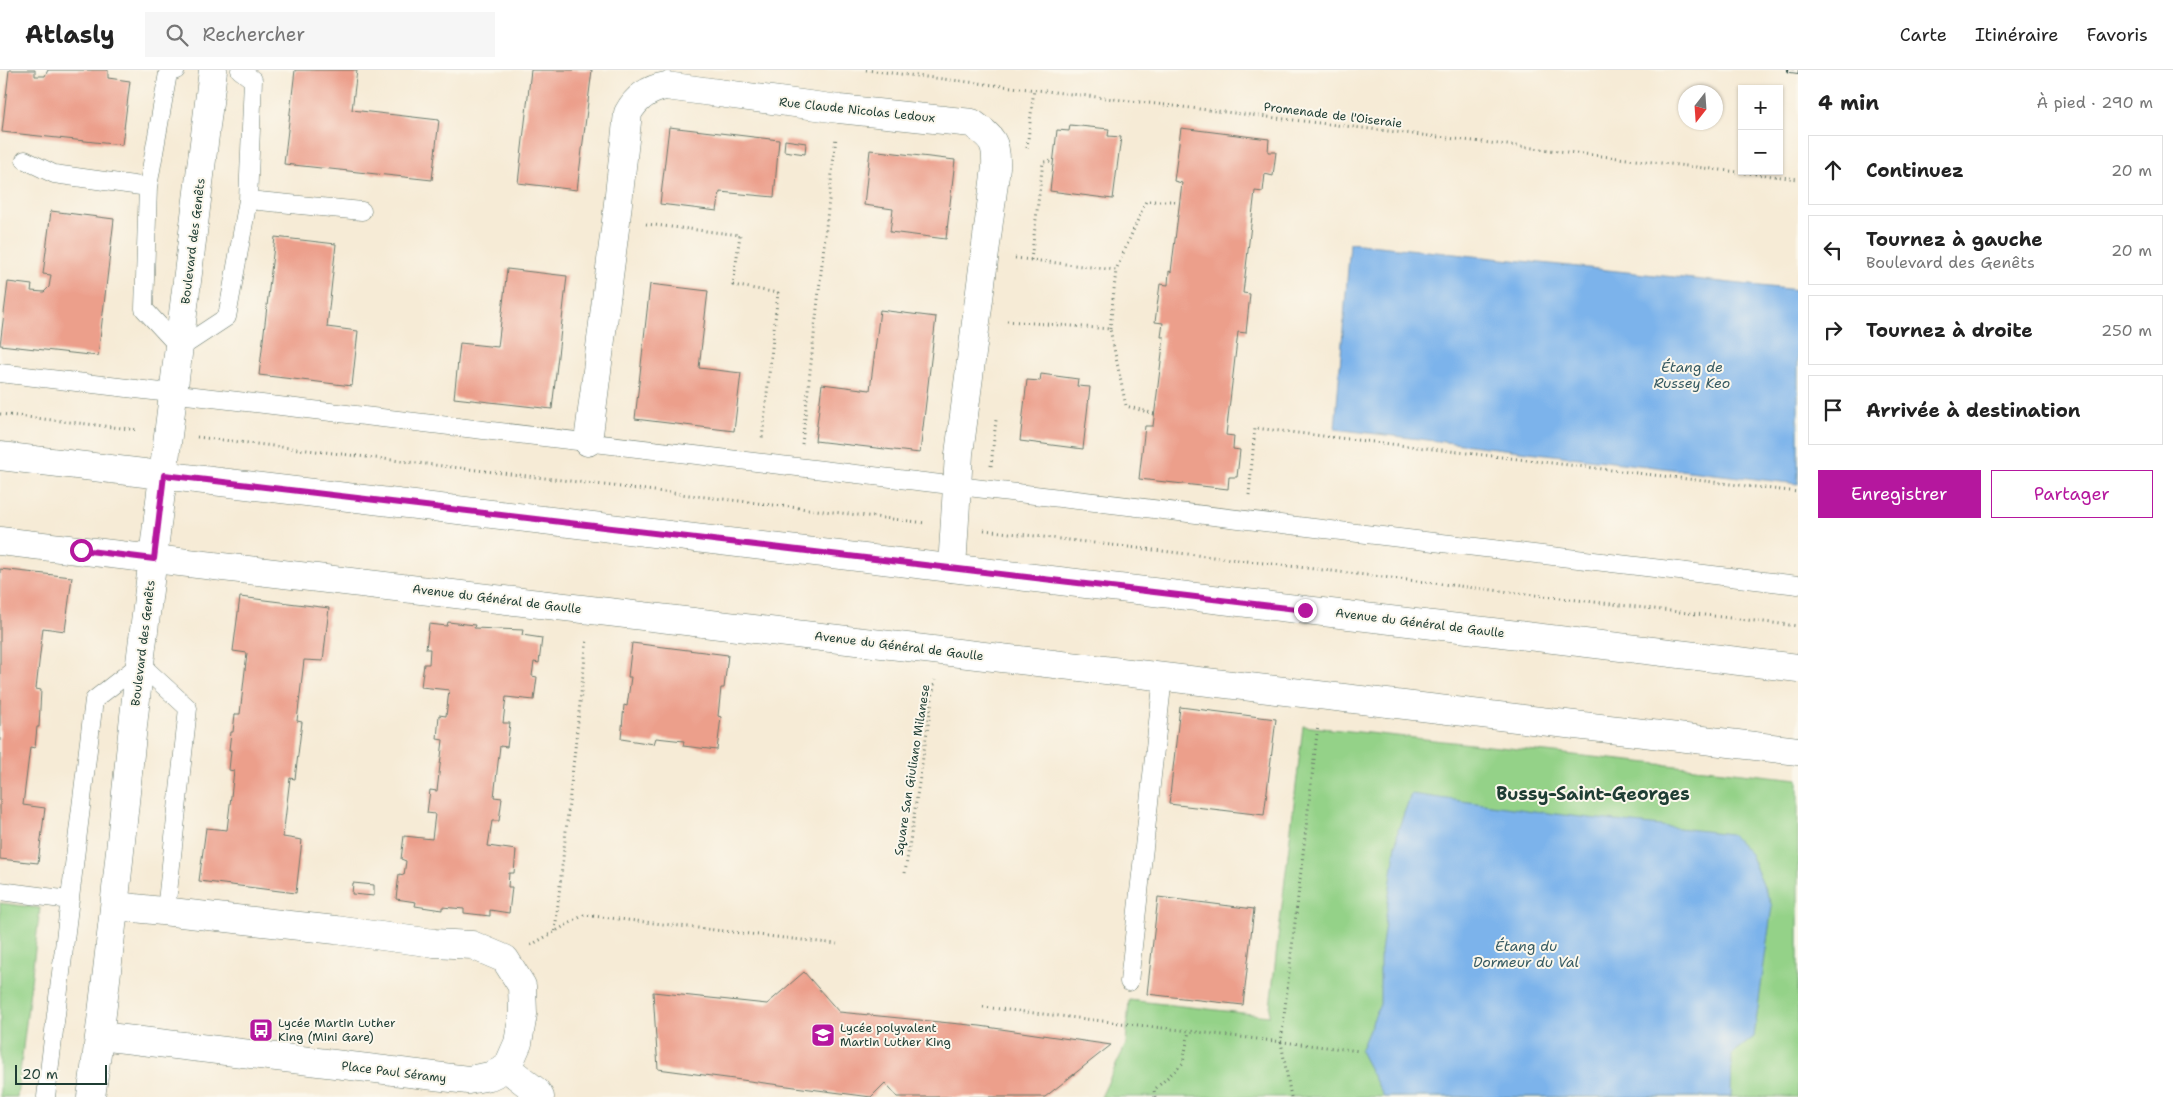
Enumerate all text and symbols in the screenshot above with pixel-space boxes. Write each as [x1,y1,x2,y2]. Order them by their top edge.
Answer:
search box [145,12,495,57]
text: Atlasly [25,19,115,51]
icon: search [163,21,191,49]
text: Rechercher [203,22,305,47]
text: Carte [1900,23,1947,47]
text: Itinéraire [1975,23,2059,47]
text: Favoris [2087,23,2148,47]
north arrow [1678,85,1723,130]
map controls [1738,85,1783,175]
button: + [1738,85,1783,130]
text: 4 min [1818,89,1879,117]
text: À pied · 290 m [2037,92,2153,113]
street label: Rue Claude Nicolas Ledoux [778,94,936,126]
street label: Promenade de l'Oiseraie [1263,99,1403,131]
button: − [1738,130,1783,175]
icon: ahead [1819,156,1847,184]
text: Continuez [1866,158,1964,183]
text: 20 m [2111,160,2152,181]
street label: Boulevard des Genêts [177,177,209,305]
text: Tournez à gauche [1866,227,2043,252]
icon: left [1819,236,1847,264]
text: 20 m [2111,240,2152,261]
text: Boulevard des Genêts [1866,252,2035,273]
icon: right [1819,316,1847,344]
text: Tournez à droite [1866,318,2033,343]
text: 250 m [2101,320,2152,341]
water label: Étang de Russey Keo [1654,358,1730,392]
icon: arrive [1819,396,1847,424]
text: Arrivée à destination [1866,398,2080,423]
button: Enregistrer [1818,470,1981,518]
button: Partager [1991,470,2153,518]
route start [70,539,93,562]
street label: Boulevard des Genêts [127,579,159,707]
street label: Avenue du Général de Gaulle [412,581,583,617]
route end [1294,599,1317,622]
street label: Avenue du Général de Gaulle [1335,605,1506,641]
street label: Avenue du Général de Gaulle [814,628,985,664]
street label: Square San Giuliano Milanese [891,683,934,857]
district label: Bussy-Saint-Georges [1496,782,1690,806]
water label: Étang du Dormeur du Val [1473,937,1579,971]
place label: Lycée Martin Luther King (Mini Gare) [278,1015,396,1045]
bus stop icon: Lycée Martin Luther King (Mini Gare) [248,1017,274,1043]
place label: Lycée polyvalent Martin Luther King [840,1020,951,1050]
school or university icon: Lycée polyvalent Martin Luther King [810,1022,836,1048]
street label: Place Paul Séramy [341,1058,448,1086]
scale bar [15,1062,108,1085]
text: 20 m [22,1065,58,1083]

